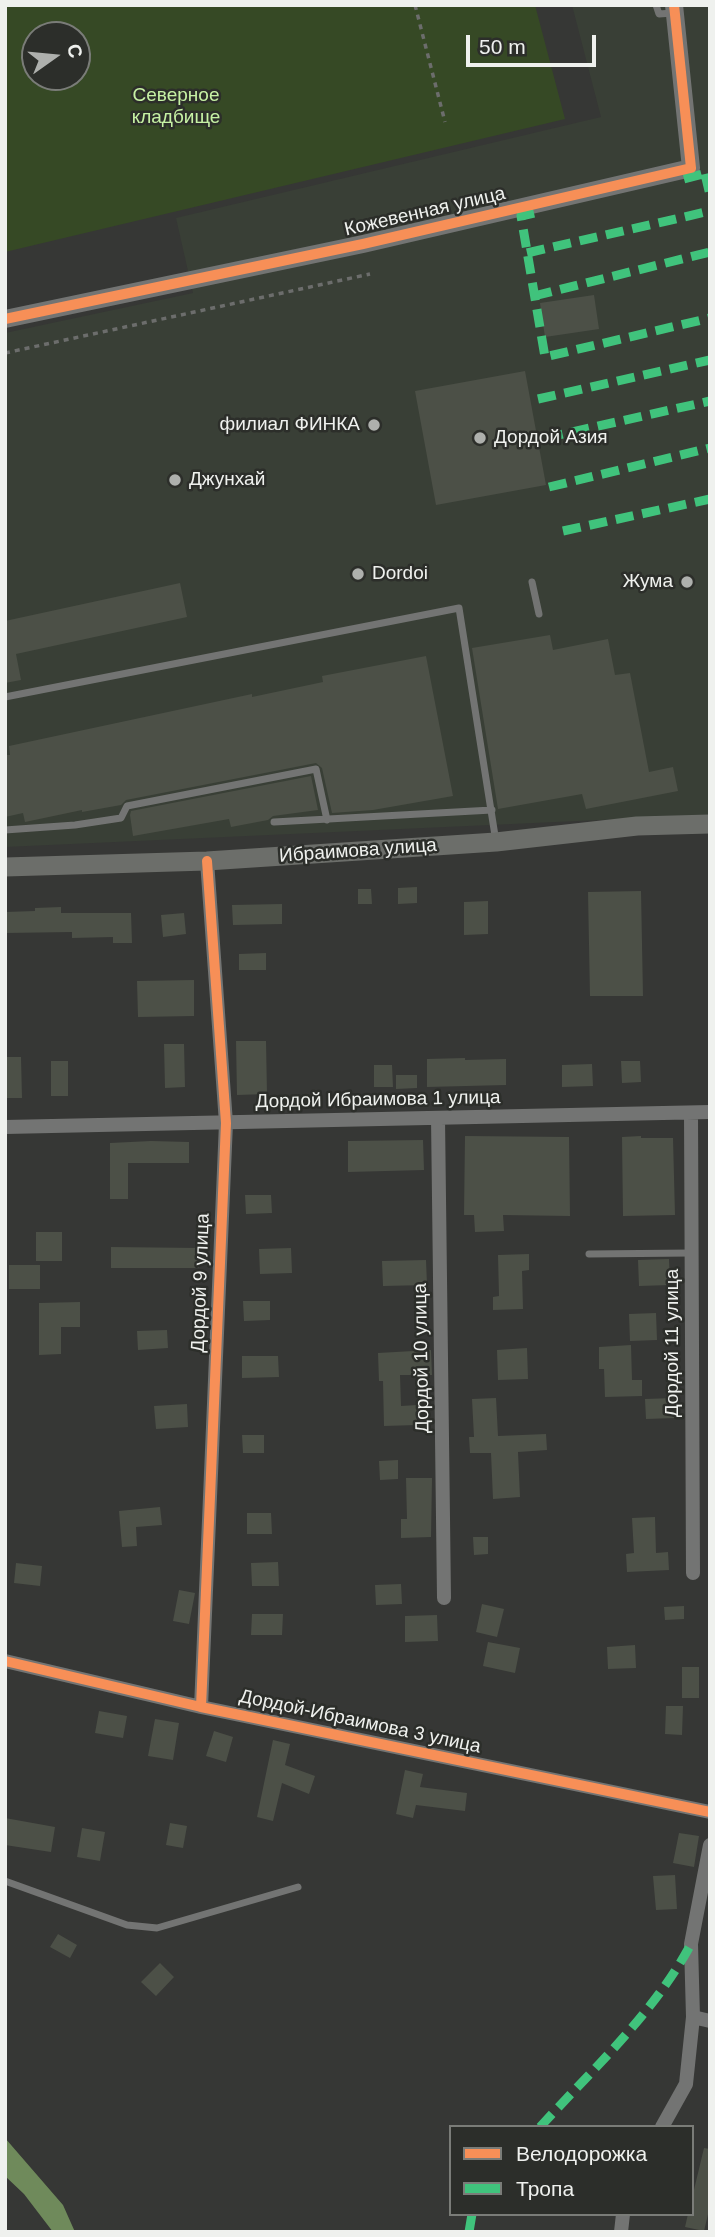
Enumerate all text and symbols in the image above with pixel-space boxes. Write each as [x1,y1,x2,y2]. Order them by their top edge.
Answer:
north arrow [21,21,91,91]
scale bar [470,21,600,65]
text: 50 m [479,35,526,58]
text: С [63,42,87,60]
park label: Северное кладбище [132,85,220,129]
street label: Кожевенная улица [342,182,508,242]
place label: филиал ФИНКА [220,414,360,436]
marker: филиал ФИНКА [366,417,382,433]
place label: Дордой Азия [494,427,608,449]
marker: Дордой Азия [472,430,488,446]
place label: Джунхай [189,469,265,491]
marker: Джунхай [167,472,183,488]
place label: Dordoi [372,563,428,585]
marker: Dordoi [350,566,366,582]
place label: Жума [623,571,673,593]
marker: Жума [679,574,695,590]
street label: Ибраимова улица [278,834,438,868]
street label: Дордой Ибраимова 1 улица [255,1086,501,1114]
street label: Дордой 9 улица [187,1213,215,1353]
street label: Дордой 11 улица [662,1269,684,1417]
street label: Дордой 10 улица [409,1283,435,1433]
street label: Дордой-Ибраимова 3 улица [237,1685,483,1759]
legend [449,2125,694,2216]
text: Велодорожка [516,2142,647,2165]
text: Тропа [516,2177,574,2200]

